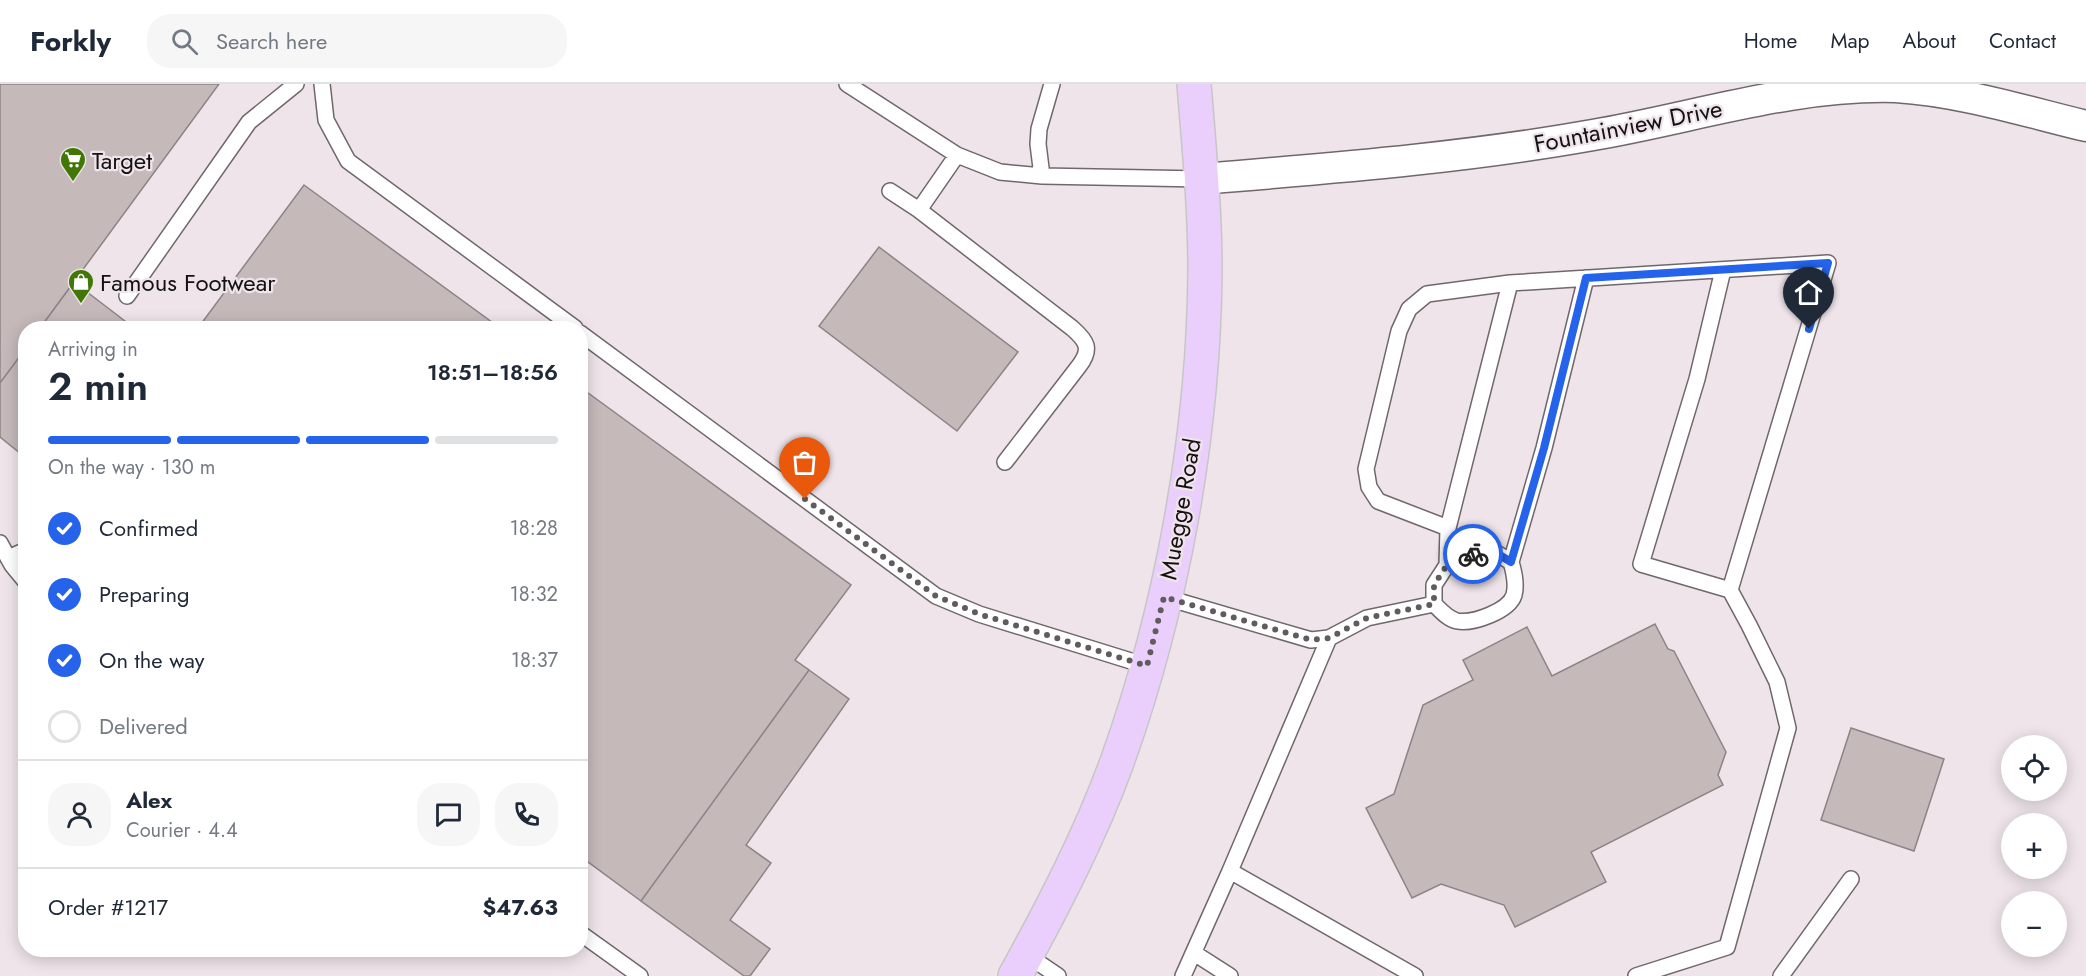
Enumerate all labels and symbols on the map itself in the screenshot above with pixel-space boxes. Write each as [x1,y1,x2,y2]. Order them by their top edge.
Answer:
street label: Fountainview Drive [1531,91,1725,161]
place label: Target [92,143,152,178]
supermarket icon: Target [58,145,88,183]
place label: Famous Footwear [100,265,276,300]
shop icon: Famous Footwear [66,267,96,305]
pin [1783,267,1834,329]
street label: Muegge Road [1150,436,1210,582]
pin [779,437,830,499]
courier [1443,524,1503,584]

